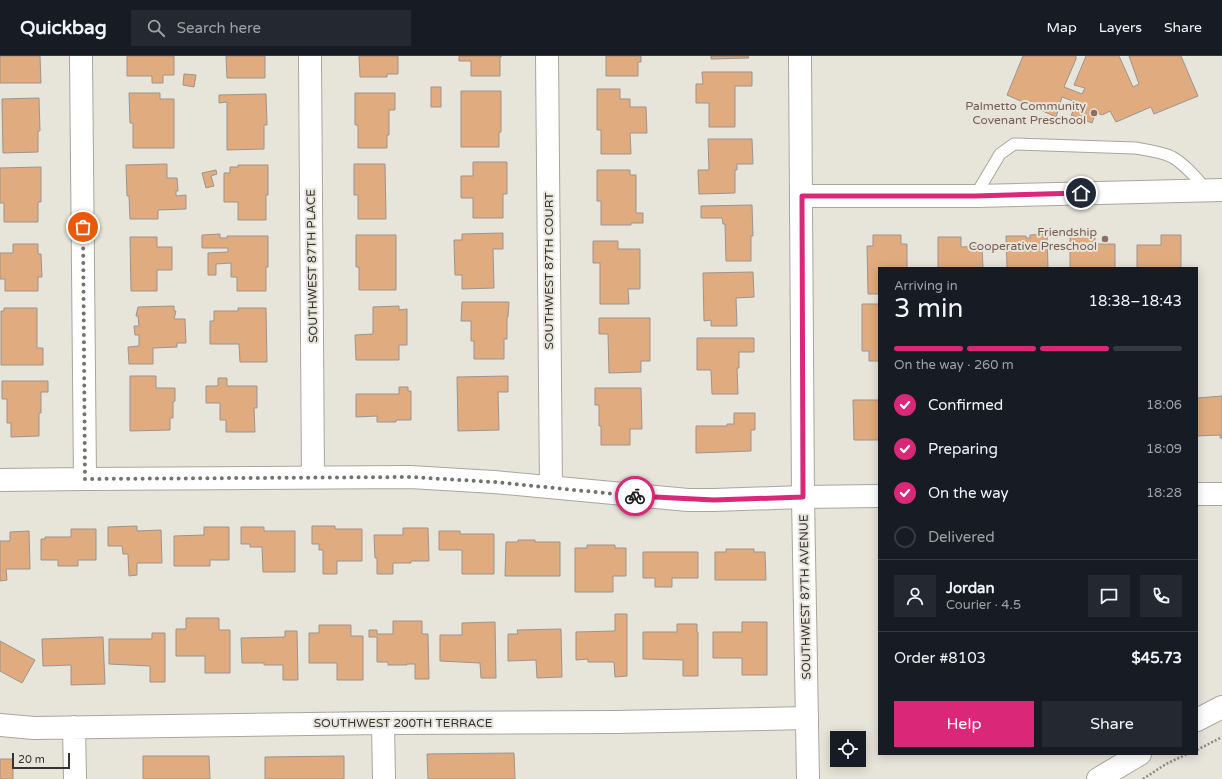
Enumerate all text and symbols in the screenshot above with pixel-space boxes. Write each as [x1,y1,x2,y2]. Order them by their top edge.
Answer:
search box [131,10,411,46]
text: Quickbag [20,17,107,39]
icon: search [145,17,167,39]
text: Search here [177,19,261,37]
text: Map [1047,19,1077,36]
text: Layers [1099,19,1142,36]
text: Share [1164,19,1202,36]
place label: Palmetto Community Covenant Preschool [965,99,1087,127]
marker: Palmetto Community Covenant Preschool [1089,108,1099,118]
pin [1064,176,1098,210]
icon: home [1070,182,1092,204]
street label: SOUTHWEST 87TH PLACE [304,189,320,343]
street label: SOUTHWEST 87TH COURT [542,192,556,350]
pin [66,210,100,244]
icon: bag [72,216,94,238]
place label: Friendship Cooperative Preschool [969,225,1097,253]
marker: Friendship Cooperative Preschool [1100,234,1110,244]
text: Arriving in [894,278,958,294]
text: 18:38–18:43 [1089,292,1182,310]
text: 3 min [894,293,963,324]
text: On the way · 260 m [894,357,1014,373]
icon: check [894,394,916,416]
text: Confirmed [928,396,1003,414]
text: 18:06 [1146,397,1182,413]
icon: check [894,438,916,460]
text: Preparing [928,440,998,458]
text: 18:09 [1146,441,1182,457]
courier [615,476,655,516]
icon: check [894,482,916,504]
text: On the way [928,484,1008,502]
icon: bike [624,485,646,507]
text: 18:28 [1146,485,1182,501]
street label: SOUTHWEST 87TH AVENUE [797,514,813,680]
text: Delivered [928,528,995,546]
button: person [894,575,936,617]
button: chat [1088,575,1130,617]
button: phone [1140,575,1182,617]
text: Jordan [946,579,995,597]
text: Courier · 4.5 [946,597,1021,613]
text: Order #8103 [894,649,986,667]
text: $45.73 [1131,649,1182,667]
button: Help [894,701,1034,747]
button: Share [1042,701,1182,747]
street label: SOUTHWEST 200TH TERRACE [314,716,493,730]
map controls [830,731,866,767]
button: locate [830,731,866,767]
scale bar [12,751,70,770]
text: 20 m [18,753,45,766]

